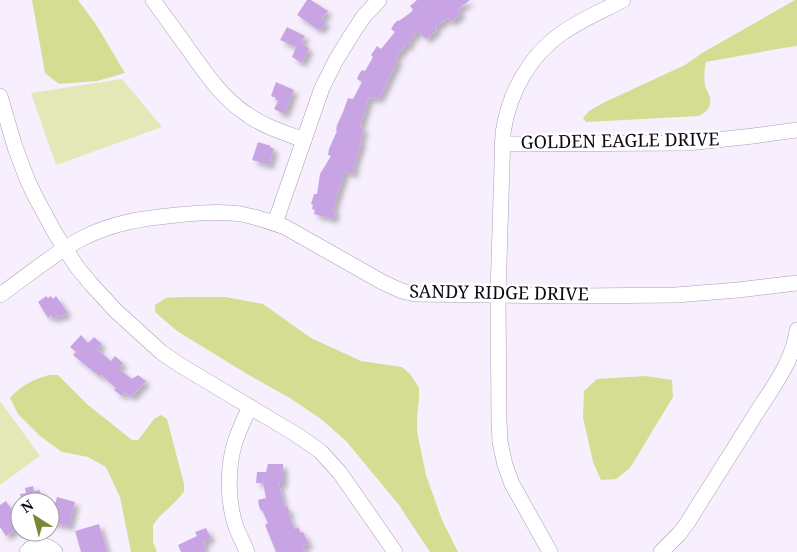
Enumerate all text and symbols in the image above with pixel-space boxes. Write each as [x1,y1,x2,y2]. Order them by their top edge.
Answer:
street label: GOLDEN EAGLE DRIVE [521,126,719,154]
street label: SANDY RIDGE DRIVE [409,278,589,306]
north arrow [10,492,60,542]
text: N [17,495,37,517]

